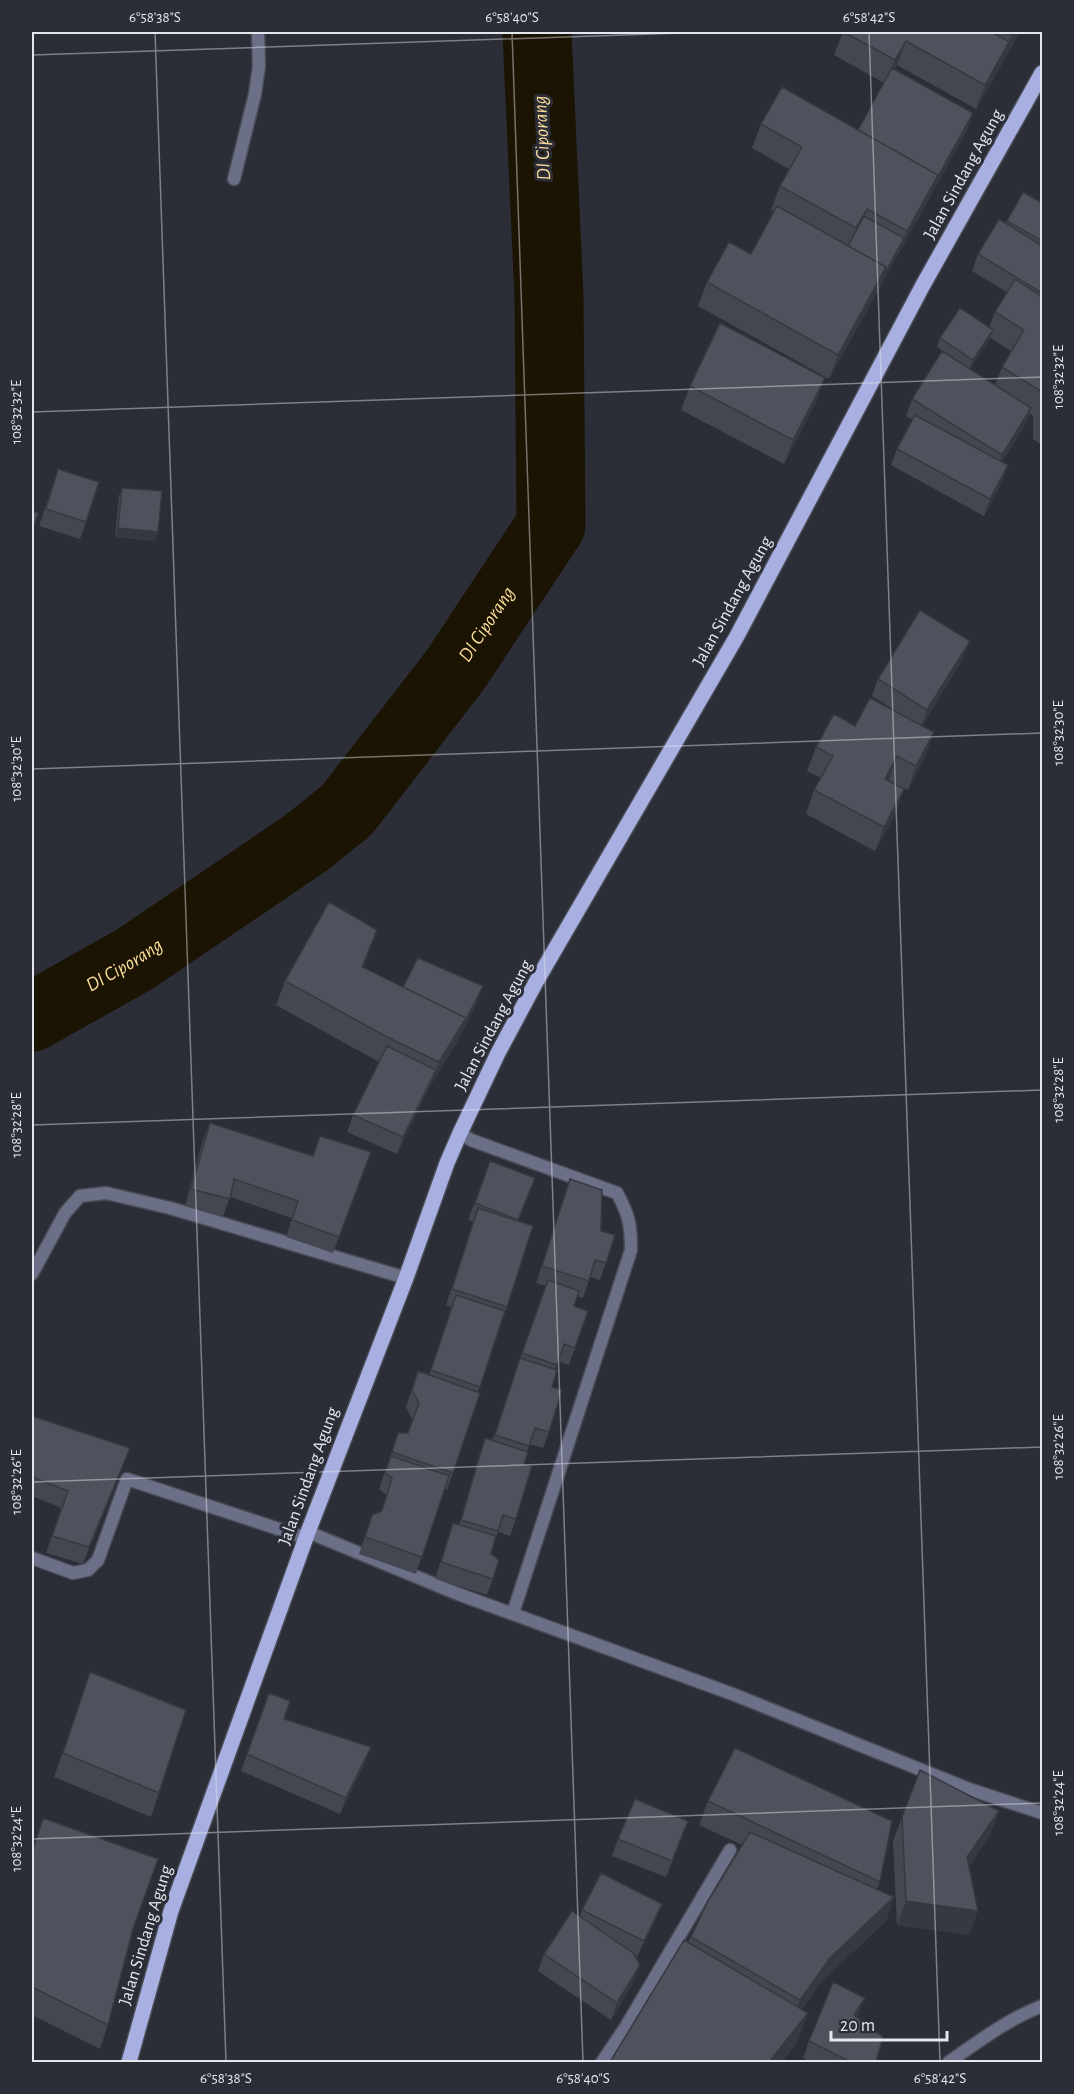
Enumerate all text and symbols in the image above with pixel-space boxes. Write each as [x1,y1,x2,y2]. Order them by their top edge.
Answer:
text: 6°58'38"S [129,10,181,25]
text: 6°58'40"S [485,10,539,25]
text: 6°58'42"S [843,10,895,25]
water label: DI Ciporang [530,95,554,181]
street label: Jalan Sindang Agung [921,106,1007,242]
text: 108°32'32"E [1051,345,1066,409]
text: 108°32'32"E [9,380,24,444]
street label: Jalan Sindang Agung [690,533,776,669]
water label: DI Ciporang [455,583,519,665]
text: 108°32'30"E [1051,700,1066,766]
text: 108°32'30"E [9,736,24,802]
water label: DI Ciporang [83,934,166,996]
street label: Jalan Sindang Agung [452,957,536,1094]
text: 108°32'28"E [1051,1057,1066,1123]
text: 108°32'28"E [9,1092,24,1158]
street label: Jalan Sindang Agung [276,1405,342,1548]
text: 108°32'26"E [1051,1414,1066,1480]
text: 108°32'26"E [9,1449,24,1515]
text: 108°32'24"E [1051,1770,1066,1836]
text: 108°32'24"E [9,1806,24,1872]
street label: Jalan Sindang Agung [116,1863,176,2007]
scale bar [831,2004,946,2042]
text: 20 m [840,2017,875,2035]
text: 6°58'38"S [200,2071,252,2086]
text: 6°58'40"S [556,2071,610,2086]
text: 6°58'42"S [914,2071,966,2086]

